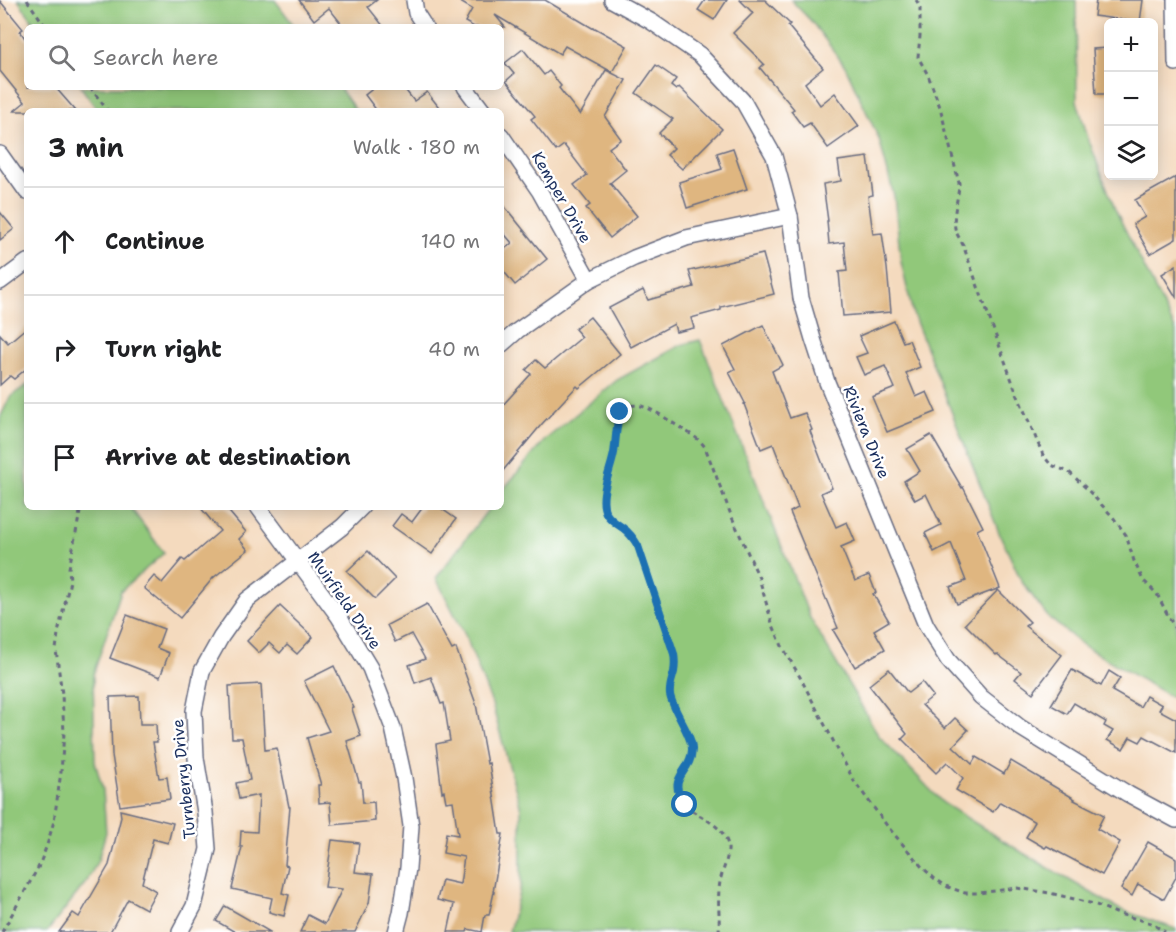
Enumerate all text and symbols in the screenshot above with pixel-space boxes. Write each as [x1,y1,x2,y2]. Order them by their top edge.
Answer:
map controls [1104,18,1158,180]
button: + [1104,18,1158,72]
search box [24,24,504,90]
icon: search [45,41,78,74]
text: Search here [93,43,219,72]
button: − [1104,72,1158,126]
button: layers [1104,126,1158,180]
text: 3 min [48,130,124,165]
text: Walk · 180 m [353,134,480,160]
street label: Kemper Drive [527,148,596,247]
icon: ahead [48,225,81,258]
text: Continue [105,227,205,256]
text: 140 m [421,228,480,254]
icon: right [48,333,81,366]
text: Turn right [105,335,222,364]
text: 40 m [428,336,480,362]
street label: Riviera Drive [838,383,895,482]
route end [606,398,632,424]
icon: arrive [48,441,81,474]
text: Arrive at destination [105,443,351,472]
street label: Muirfield Drive [303,547,386,653]
street label: Turnberry Drive [167,718,200,840]
route start [671,791,697,817]

